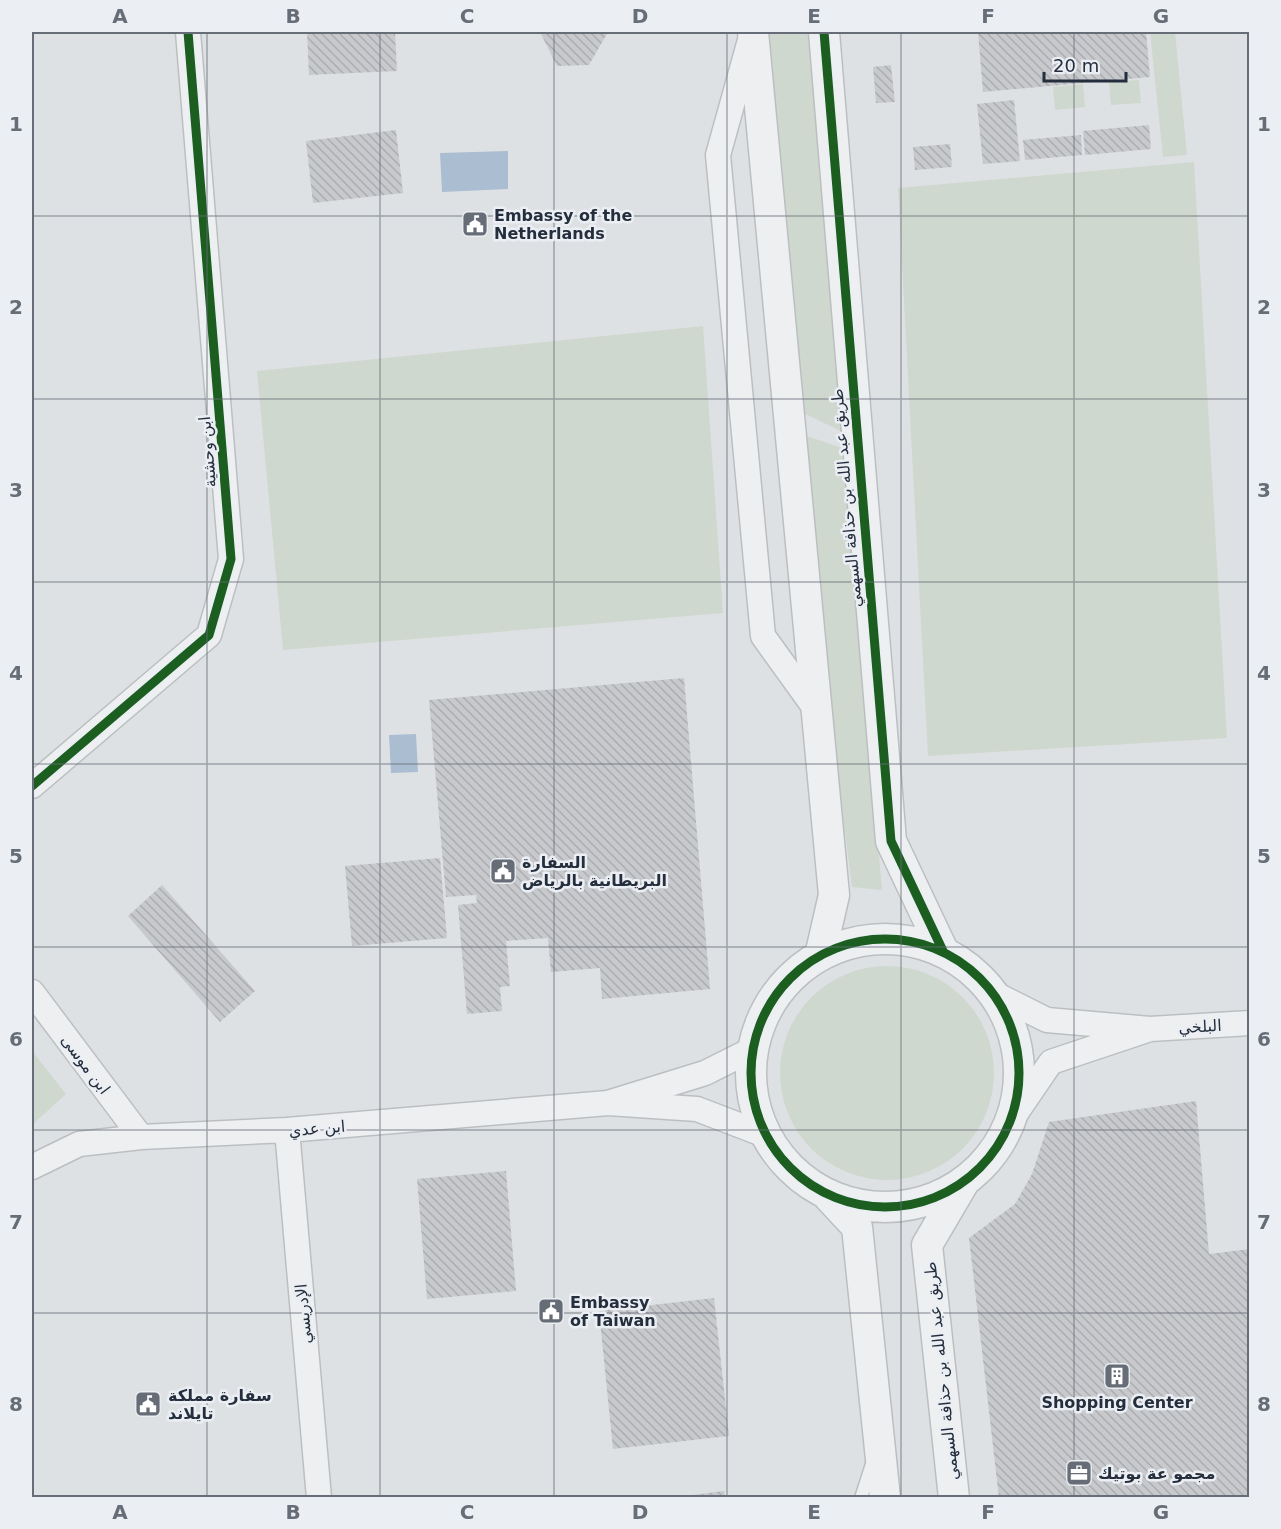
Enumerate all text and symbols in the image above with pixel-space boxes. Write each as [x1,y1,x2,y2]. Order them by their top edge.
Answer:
text: A [112,4,128,28]
text: B [285,4,301,28]
text: C [460,4,474,28]
text: D [632,4,648,28]
text: E [807,4,821,28]
text: F [981,4,995,28]
text: G [1153,4,1169,28]
scale bar [1044,45,1126,83]
text: 20 m [1053,55,1099,76]
text: 1 [9,112,23,136]
text: 1 [1257,112,1271,136]
place label: Embassy of the Netherlands [494,206,632,243]
public building icon: Embassy of the Netherlands [460,209,490,239]
text: 2 [9,295,23,319]
text: 2 [1257,295,1271,319]
street label: طريق عبد الله بن حذافة السهمي [827,388,867,608]
street label: ابن وحشية [195,415,221,488]
text: 3 [9,478,23,502]
text: 3 [1257,478,1271,502]
text: 4 [9,661,23,685]
text: 4 [1257,661,1271,685]
text: 5 [9,844,23,868]
text: 5 [1257,844,1271,868]
place label: السفارة البريطانية بالرياض [522,853,667,890]
public building icon: السفارة البريطانية بالرياض [488,856,518,886]
street label: البلخي [1178,1016,1222,1038]
text: 6 [9,1027,23,1051]
text: 6 [1257,1027,1271,1051]
street label: ابن موسى [56,1031,114,1098]
street label: ابن عدي [288,1117,346,1141]
text: 7 [9,1210,23,1234]
text: 7 [1257,1210,1271,1234]
street label: طريق عبد الله بن حذافة السهمي [921,1260,963,1481]
street label: الإدريسي [291,1283,317,1345]
place label: Embassy of Taiwan [570,1293,656,1330]
public building icon: Embassy of Taiwan [536,1296,566,1326]
building icon: Shopping Center [1102,1361,1132,1391]
place label: سفارة مملكة تايلاند [168,1386,272,1423]
public building icon: سفارة مملكة تايلاند [133,1389,163,1419]
text: 8 [9,1392,23,1416]
text: 8 [1257,1392,1271,1416]
place label: Shopping Center [1041,1393,1193,1412]
office icon: مجمو عة بوتيك [1064,1458,1094,1488]
place label: مجمو عة بوتيك [1098,1464,1215,1483]
text: A [112,1500,128,1524]
text: B [285,1500,301,1524]
text: C [460,1500,474,1524]
text: D [632,1500,648,1524]
text: E [807,1500,821,1524]
text: F [981,1500,995,1524]
text: G [1153,1500,1169,1524]

